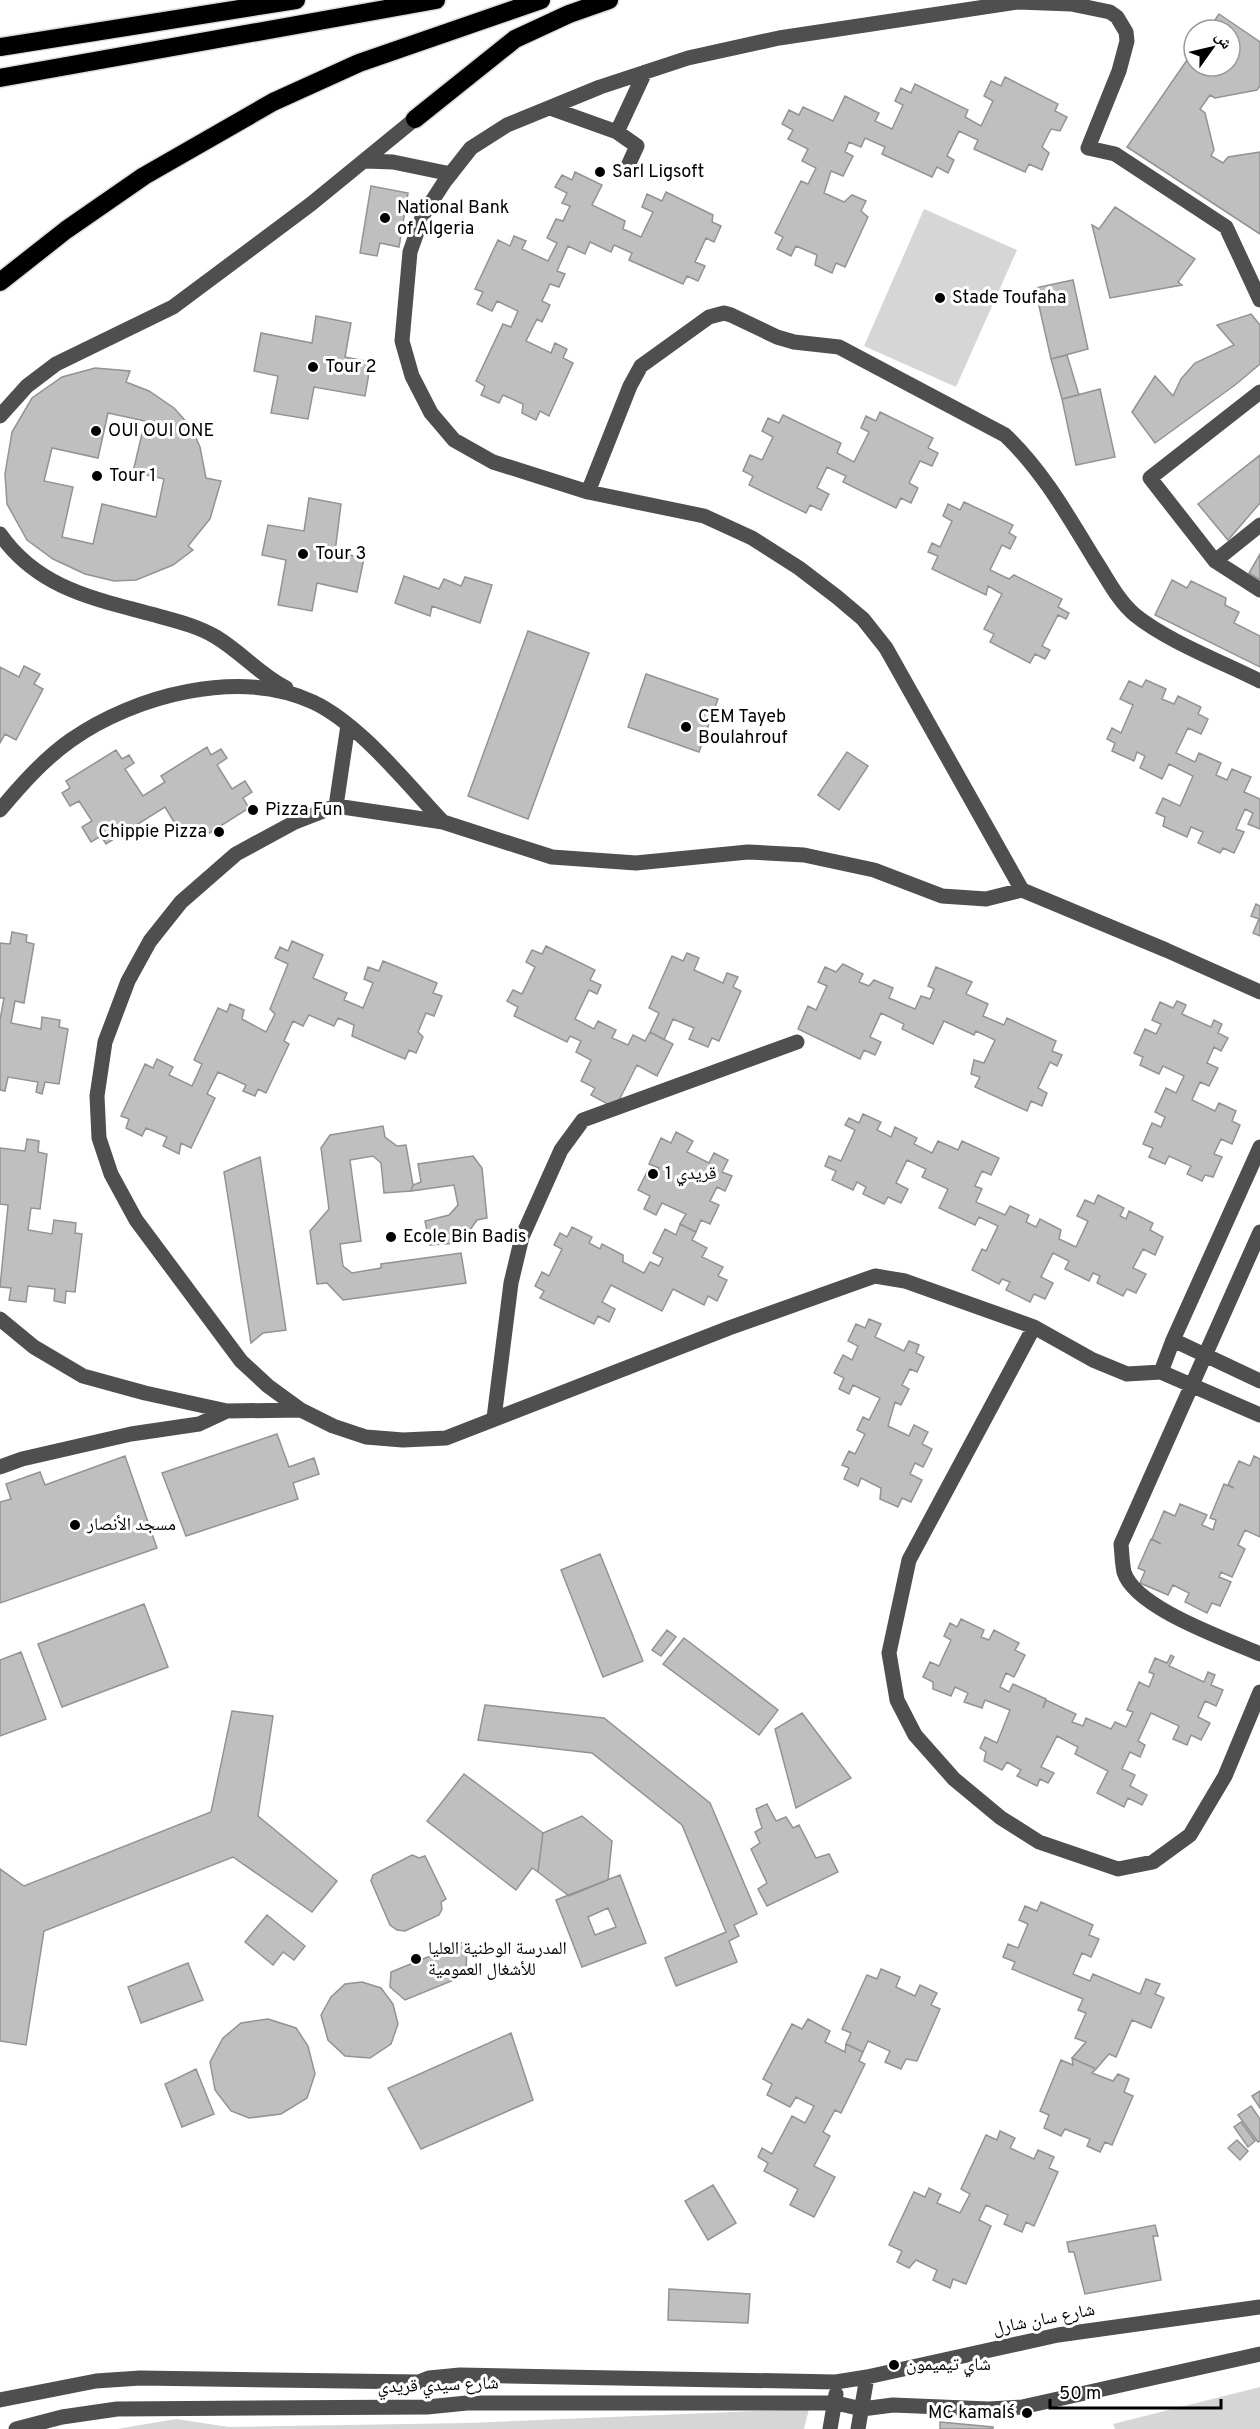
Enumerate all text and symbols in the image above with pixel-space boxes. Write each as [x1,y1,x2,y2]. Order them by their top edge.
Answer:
north arrow [1182,18,1242,78]
text: ش [1210,28,1236,53]
place label: Sarl Ligsoft [612,161,704,184]
marker: Sarl Ligsoft [593,165,607,179]
place label: National Bank of Algeria [397,197,509,241]
marker: National Bank of Algeria [378,211,392,225]
place label: Stade Toufaha [952,287,1066,310]
marker: Stade Toufaha [933,291,947,305]
place label: Tour 2 [325,356,376,379]
marker: Tour 2 [306,360,320,374]
place label: OUI OUI ONE [108,420,214,443]
marker: OUI OUI ONE [89,424,103,438]
place label: Tour 1 [109,465,156,488]
marker: Tour 1 [90,469,104,483]
place label: Tour 3 [315,543,366,566]
marker: Tour 3 [296,547,310,561]
place label: CEM Tayeb Boulahrouf [698,706,787,750]
marker: CEM Tayeb Boulahrouf [679,720,693,734]
place label: Pizza Fun [265,799,343,822]
marker: Pizza Fun [246,803,260,817]
place label: Chippie Pizza [98,821,207,844]
marker: Chippie Pizza [212,825,226,839]
place label: قريدي 1 [665,1163,717,1187]
marker: قريدي 1 [646,1167,660,1181]
place label: Ecole Bin Badis [403,1226,527,1249]
marker: Ecole Bin Badis [384,1230,398,1244]
place label: مسجد الأنصار [86,1514,176,1537]
marker: مسجد الأنصار [68,1518,82,1532]
place label: المدرسة الوطنية العليا للأشغال العمومية [428,1938,567,1982]
marker: المدرسة الوطنية العليا للأشغال العمومية [409,1952,423,1966]
street label: شارع سان شارل [991,2299,1097,2341]
place label: شاي تيميمون [906,2354,991,2378]
marker: شاي تيميمون [887,2358,901,2372]
street label: شارع سيدي قريدي [377,2372,499,2401]
scale bar [1050,2372,1221,2410]
text: 50 m [1059,2383,1101,2406]
place label: MC kamalś [928,2402,1015,2425]
marker: MC kamalś [1020,2406,1034,2420]

